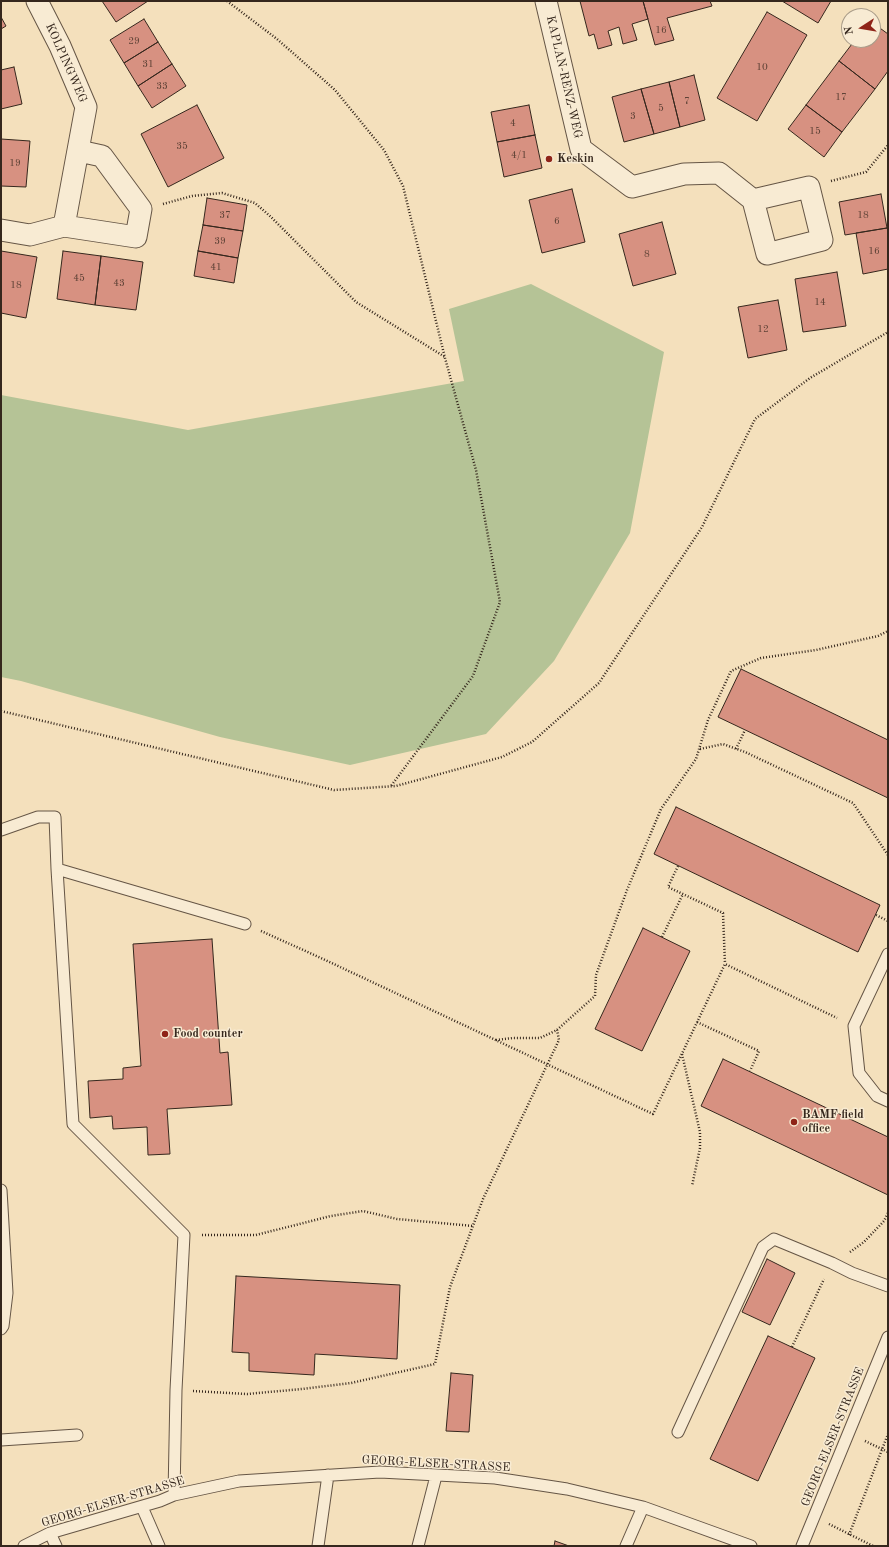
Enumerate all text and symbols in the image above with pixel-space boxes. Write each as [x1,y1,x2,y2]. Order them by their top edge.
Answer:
north arrow [841,8,881,48]
street label: KAPLAN-RENZ-WEG [543,14,585,140]
street label: KOLPINGWEG [42,21,90,105]
house number: 16 [655,24,667,36]
text: N [843,25,856,36]
house number: 29 [128,35,140,47]
house number: 31 [142,58,154,70]
house number: 10 [756,61,768,73]
house number: 33 [156,80,168,92]
house number: 17 [835,91,847,103]
house number: 7 [684,95,690,107]
house number: 5 [658,102,664,114]
house number: 3 [630,110,636,122]
house number: 4 [510,117,516,129]
house number: 15 [809,125,821,137]
house number: 35 [176,140,188,152]
house number: 4/1 [511,149,527,161]
place label: Keskin [557,152,594,166]
marker: Keskin [544,154,554,164]
house number: 19 [9,157,21,169]
house number: 37 [219,209,231,221]
house number: 18 [857,209,869,221]
house number: 6 [554,215,560,227]
house number: 39 [214,235,226,247]
house number: 16 [868,245,880,257]
house number: 8 [644,248,650,260]
house number: 41 [210,261,222,273]
house number: 45 [73,272,85,284]
house number: 43 [113,277,125,289]
house number: 18 [10,279,22,291]
house number: 14 [814,296,826,308]
house number: 12 [757,323,769,335]
place label: Food counter [173,1027,243,1041]
marker: Food counter [160,1029,170,1039]
place label: BAMF field office [802,1108,864,1136]
marker: BAMF field office [789,1117,799,1127]
street label: GEORG-ELSER-STRASSE [798,1365,868,1509]
street label: GEORG-ELSER-STRASSE [361,1453,511,1475]
street label: GEORG-ELSER-STRASSE [40,1473,186,1531]

